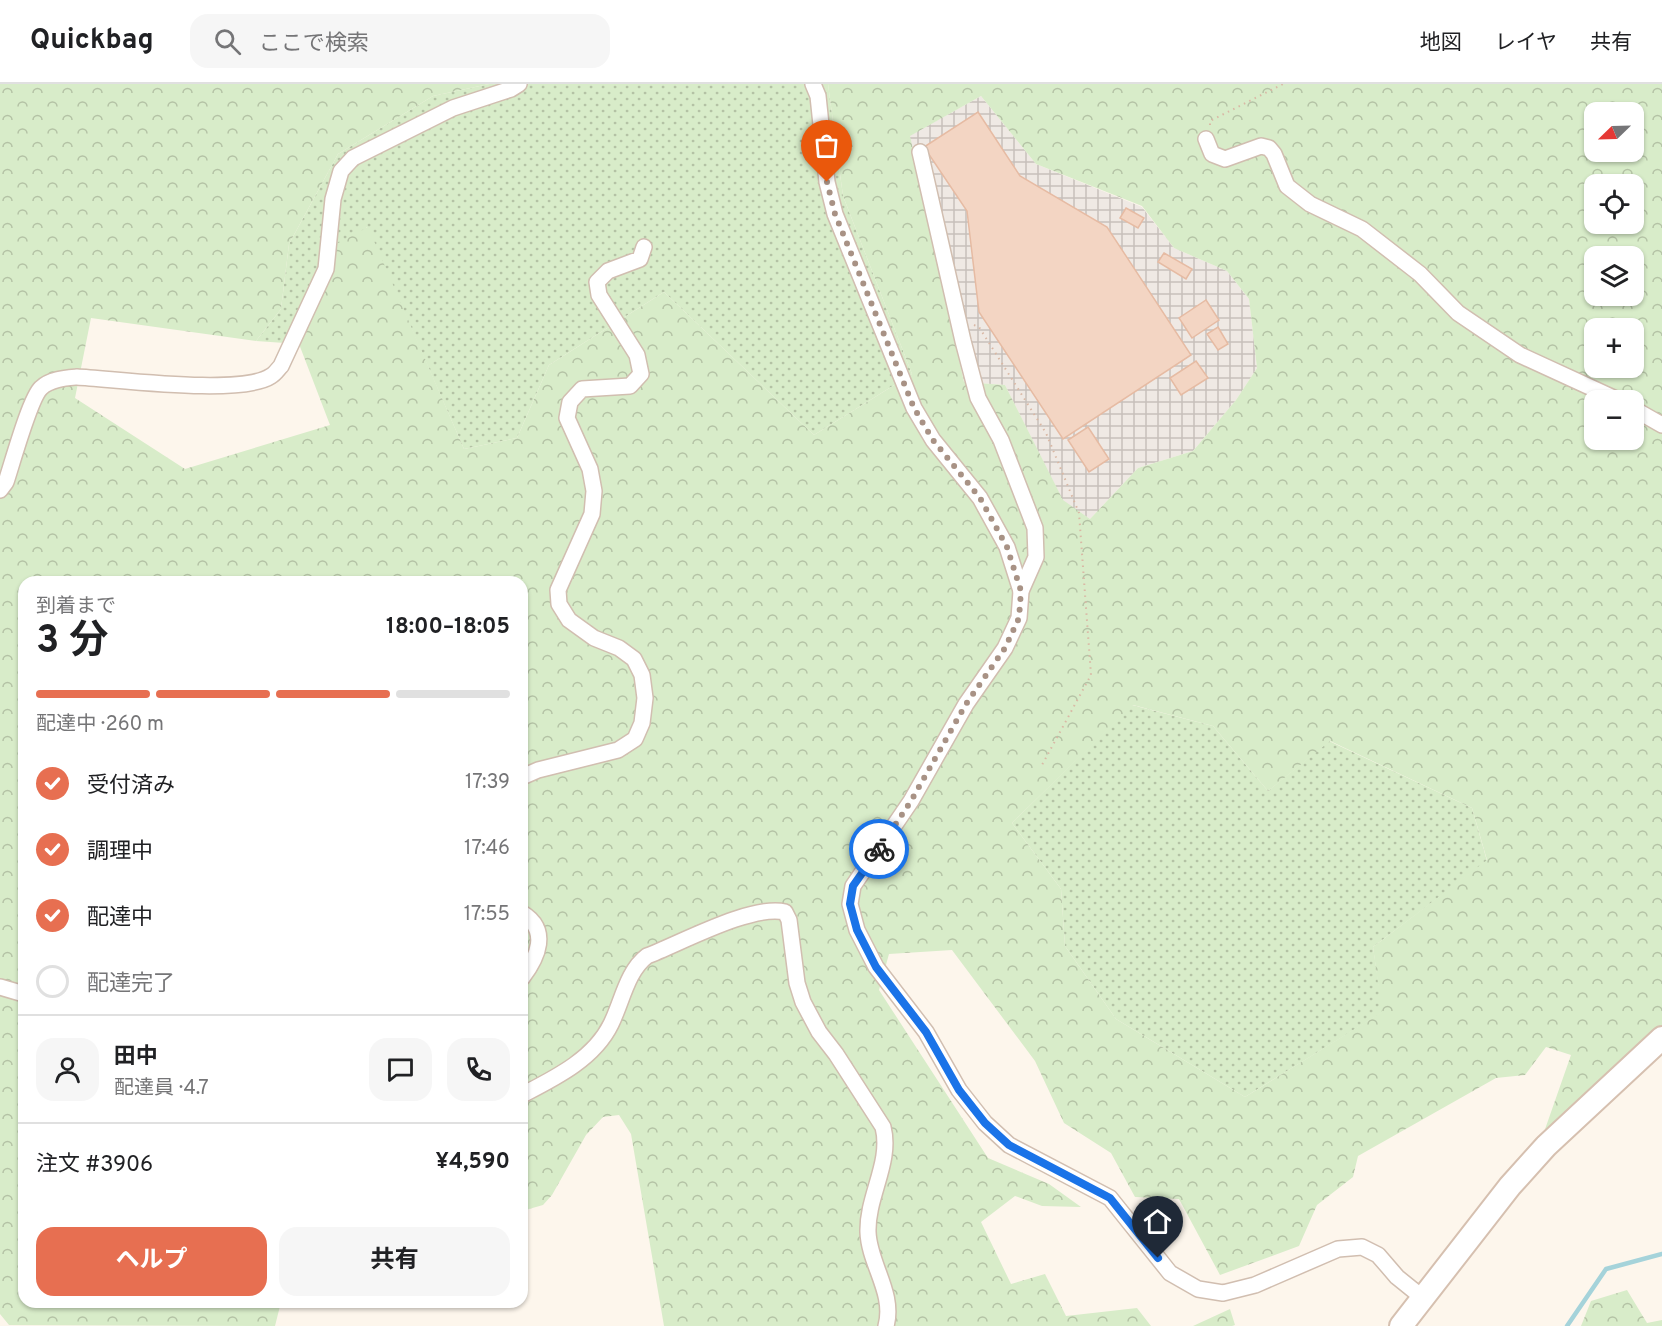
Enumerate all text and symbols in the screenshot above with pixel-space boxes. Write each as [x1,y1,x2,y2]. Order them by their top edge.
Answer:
search box [190,14,610,68]
text: Quickbag [30,23,154,59]
icon: search [211,25,244,58]
text: 地図 [1420,30,1462,57]
text: レイヤ [1495,30,1557,57]
text: 共有 [1590,30,1632,57]
text: ここで検索 [259,31,369,58]
north arrow [1584,102,1644,162]
map controls [1584,102,1644,450]
pin [801,120,852,182]
icon: bag [810,129,843,162]
button: locate [1584,174,1644,234]
button: layers [1584,246,1644,306]
button: + [1584,318,1644,378]
button: − [1584,390,1644,450]
text: 到着まで [36,594,116,620]
text: 18:00–18:05 [386,614,510,641]
text: 3 分 [36,618,108,667]
text: 配達中 · 260 m [36,712,164,738]
icon: check [36,767,69,800]
text: 17:39 [465,770,510,796]
text: 受付済み [87,773,175,800]
courier [849,819,909,879]
icon: check [36,833,69,866]
icon: bike [863,833,896,866]
text: 17:46 [464,836,510,862]
text: 調理中 [87,839,153,866]
icon: check [36,899,69,932]
text: 17:55 [464,902,510,928]
text: 配達中 [87,905,153,932]
text: 配達完了 [87,971,175,998]
button: person [36,1038,99,1101]
button: chat [369,1038,432,1101]
button: phone [447,1038,510,1101]
text: 田中 [114,1044,158,1071]
text: 配達員 · 4.7 [114,1076,209,1102]
text: ¥4,590 [436,1149,510,1176]
text: 注文 #3906 [36,1152,153,1179]
pin [1132,1196,1183,1258]
icon: home [1141,1205,1174,1238]
button: ヘルプ [36,1227,267,1296]
button: 共有 [279,1227,510,1296]

